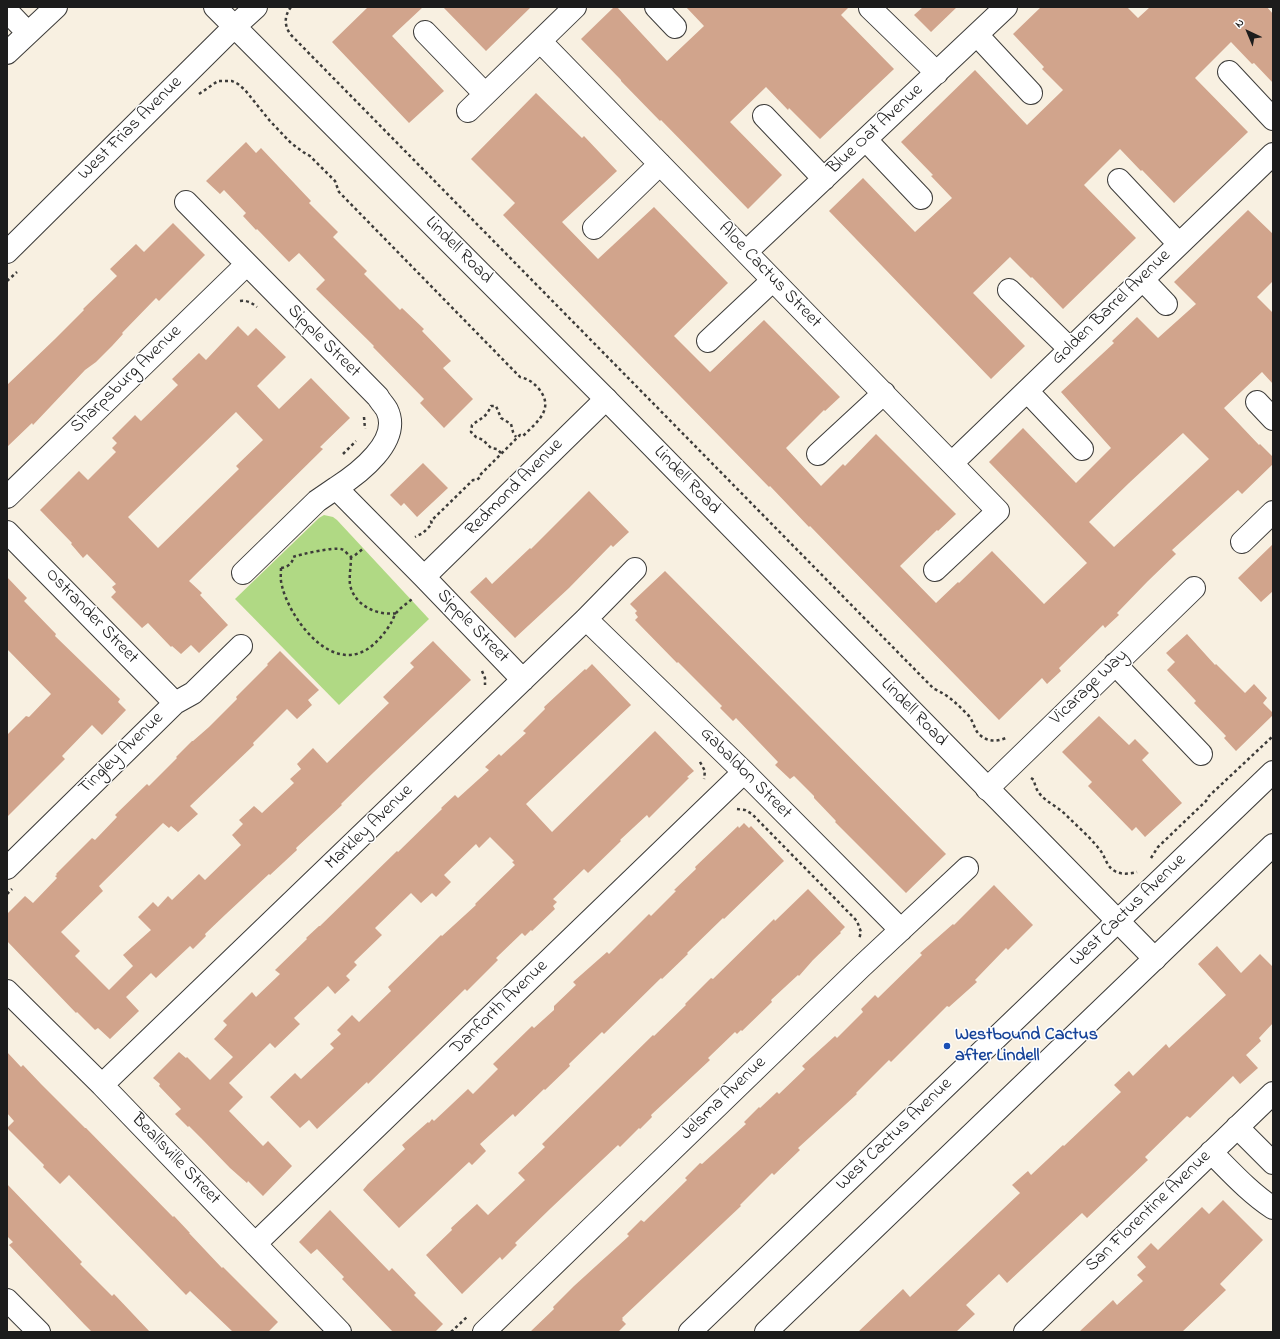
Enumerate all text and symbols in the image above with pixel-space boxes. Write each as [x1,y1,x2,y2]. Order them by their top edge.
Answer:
north arrow [1228,12,1268,52]
text: N [1231,15,1248,32]
street label: West Frias Avenue [75,73,187,185]
street label: Blue Oat Avenue [824,80,928,180]
street label: Lindell Road [420,213,496,289]
street label: Aloe Cactus Street [713,219,825,333]
street label: Golden Barrel Avenue [1048,246,1176,370]
street label: Sipple Street [282,301,364,383]
street label: Sharpsburg Avenue [67,321,187,439]
street label: Redmond Avenue [462,435,568,541]
street label: Lindell Road [648,442,724,520]
street label: Ostrander Street [40,565,142,669]
street label: Sipple Street [431,585,513,669]
street label: Vicarage Way [1047,646,1133,730]
street label: Lindell Road [875,674,951,752]
street label: Tingley Avenue [75,708,169,800]
street label: Gabaldon Street [694,723,796,825]
street label: Markley Avenue [322,781,418,875]
street label: West Cactus Avenue [1066,850,1192,972]
street label: Danforth Avenue [447,956,553,1060]
place label: Westbound Cactus after Lindell [955,1025,1098,1068]
marker: Westbound Cactus after Lindell [942,1041,952,1051]
street label: Jelsma Avenue [677,1053,771,1145]
street label: West Cactus Avenue [832,1074,958,1196]
street label: Beallsville Street [126,1110,224,1210]
street label: San Florentine Avenue [1082,1147,1216,1277]

